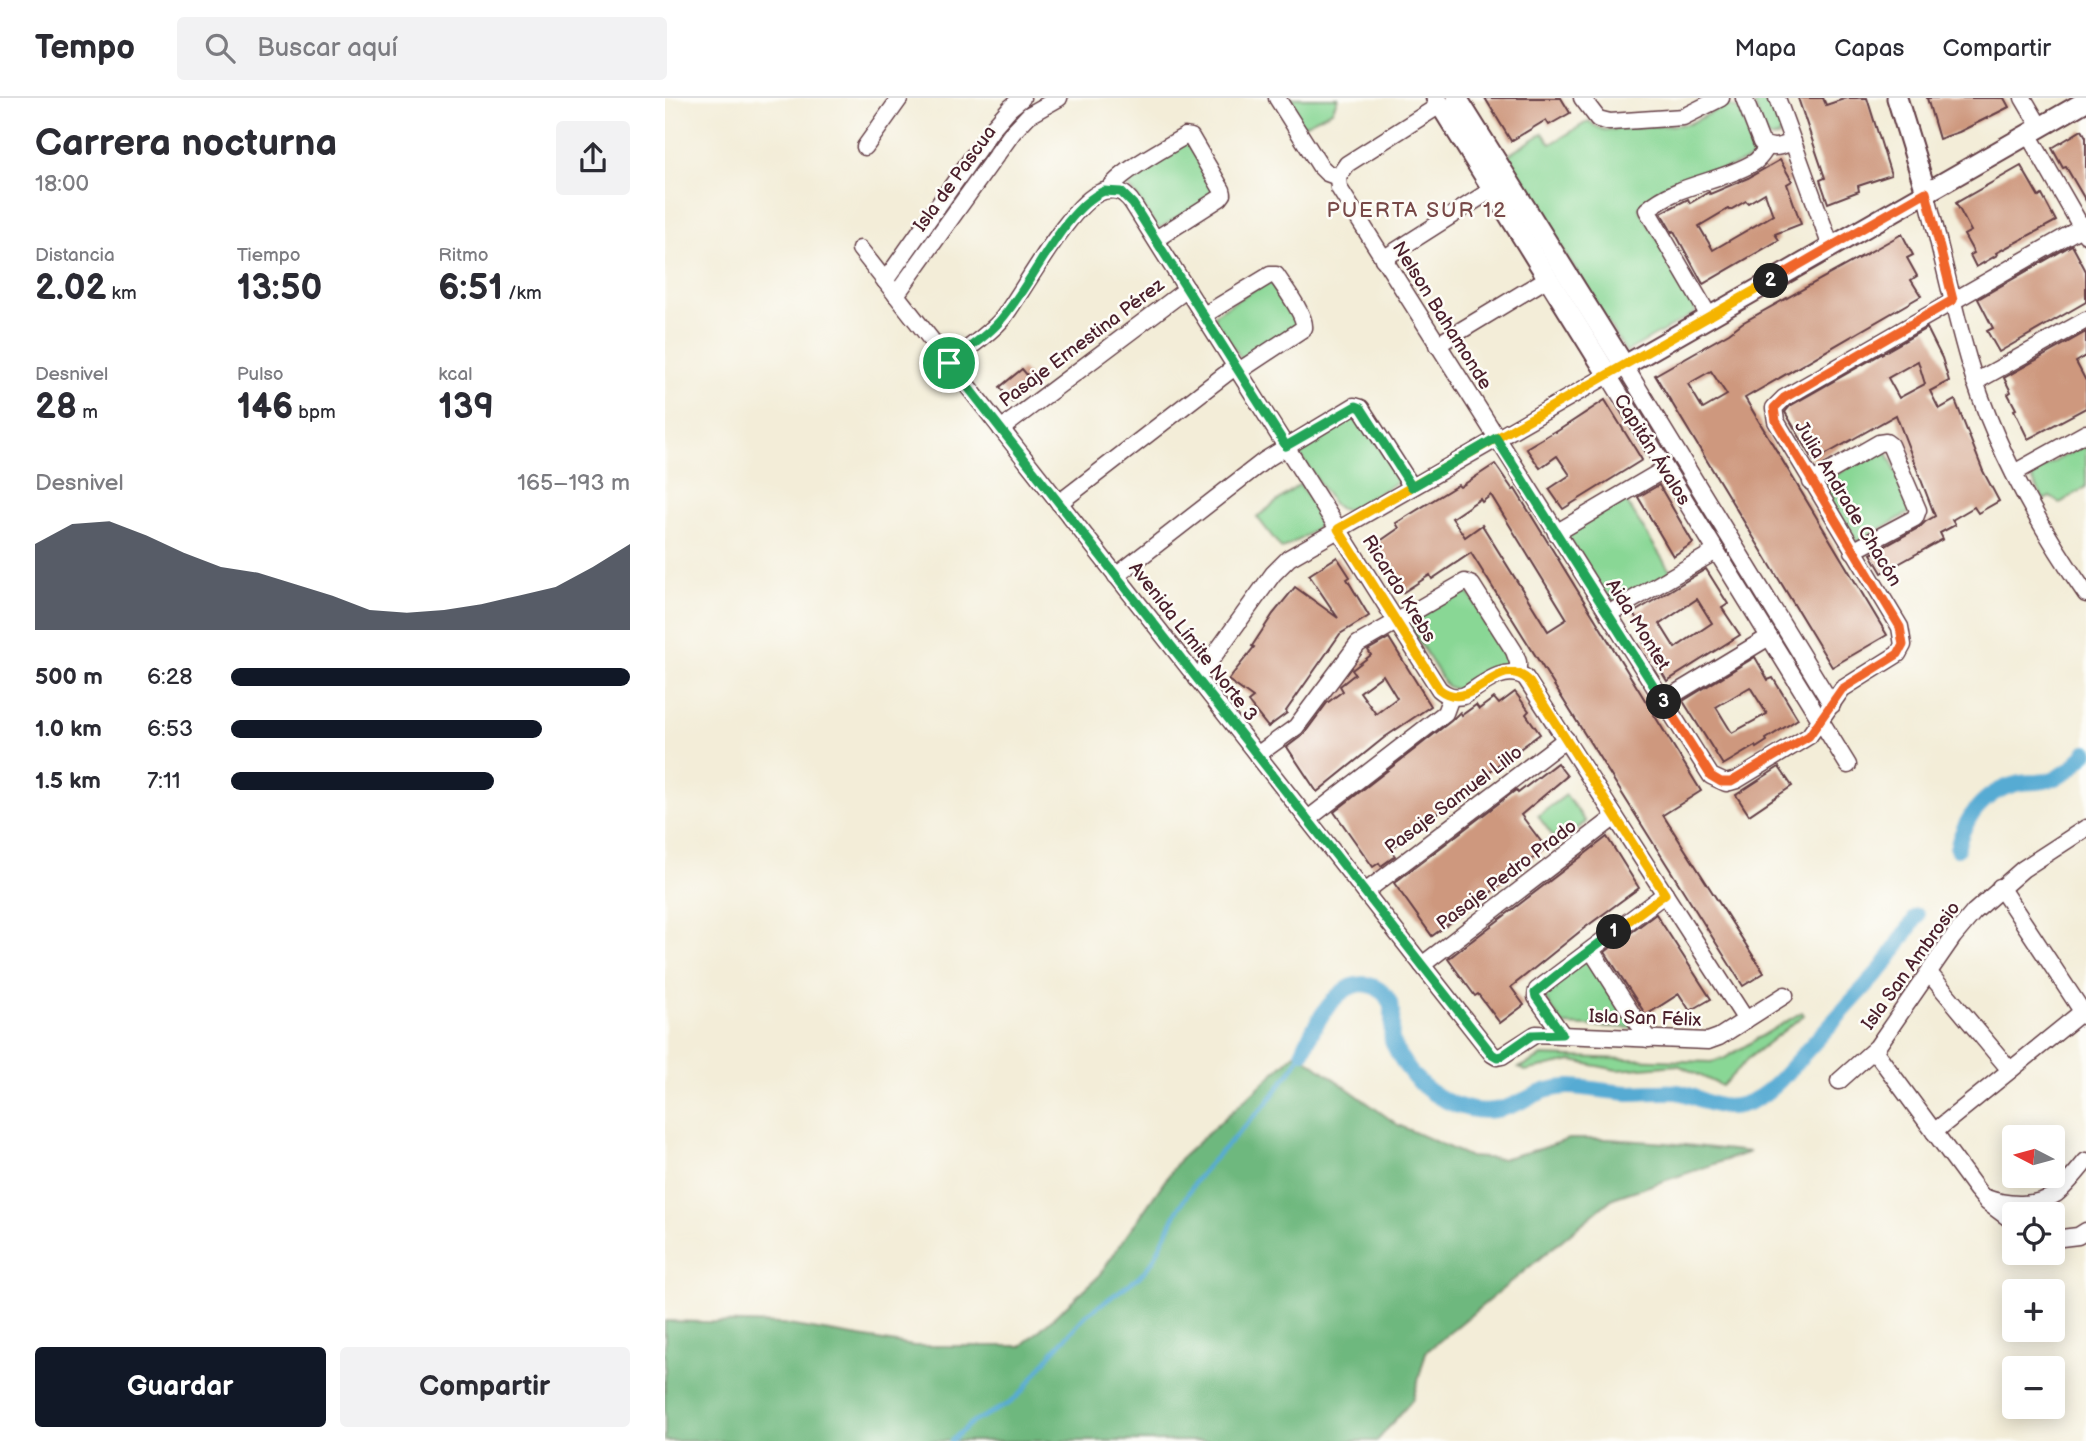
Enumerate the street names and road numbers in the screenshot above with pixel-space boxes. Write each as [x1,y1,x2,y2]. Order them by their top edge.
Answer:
street label: Isla de Pascua [909,121,1001,236]
street label: Nelson Bahamonde [1387,238,1497,394]
street label: Pasaje Ernestina Pérez [995,273,1169,413]
street label: Capitán Ávalos [1608,389,1696,510]
street label: Julia Andrade Chacón [1789,417,1906,591]
street label: Ricardo Krebs [1357,531,1441,647]
street label: Avenida Límite Norte 3 [1123,558,1262,726]
street label: Aida Montet [1601,575,1675,675]
street label: Pasaje Samuel Lillo [1381,741,1527,859]
street label: Pasaje Pedro Prado [1432,815,1582,935]
street label: Isla San Ambrosio [1857,897,1966,1035]
street label: Isla San Félix [1588,1005,1702,1032]

